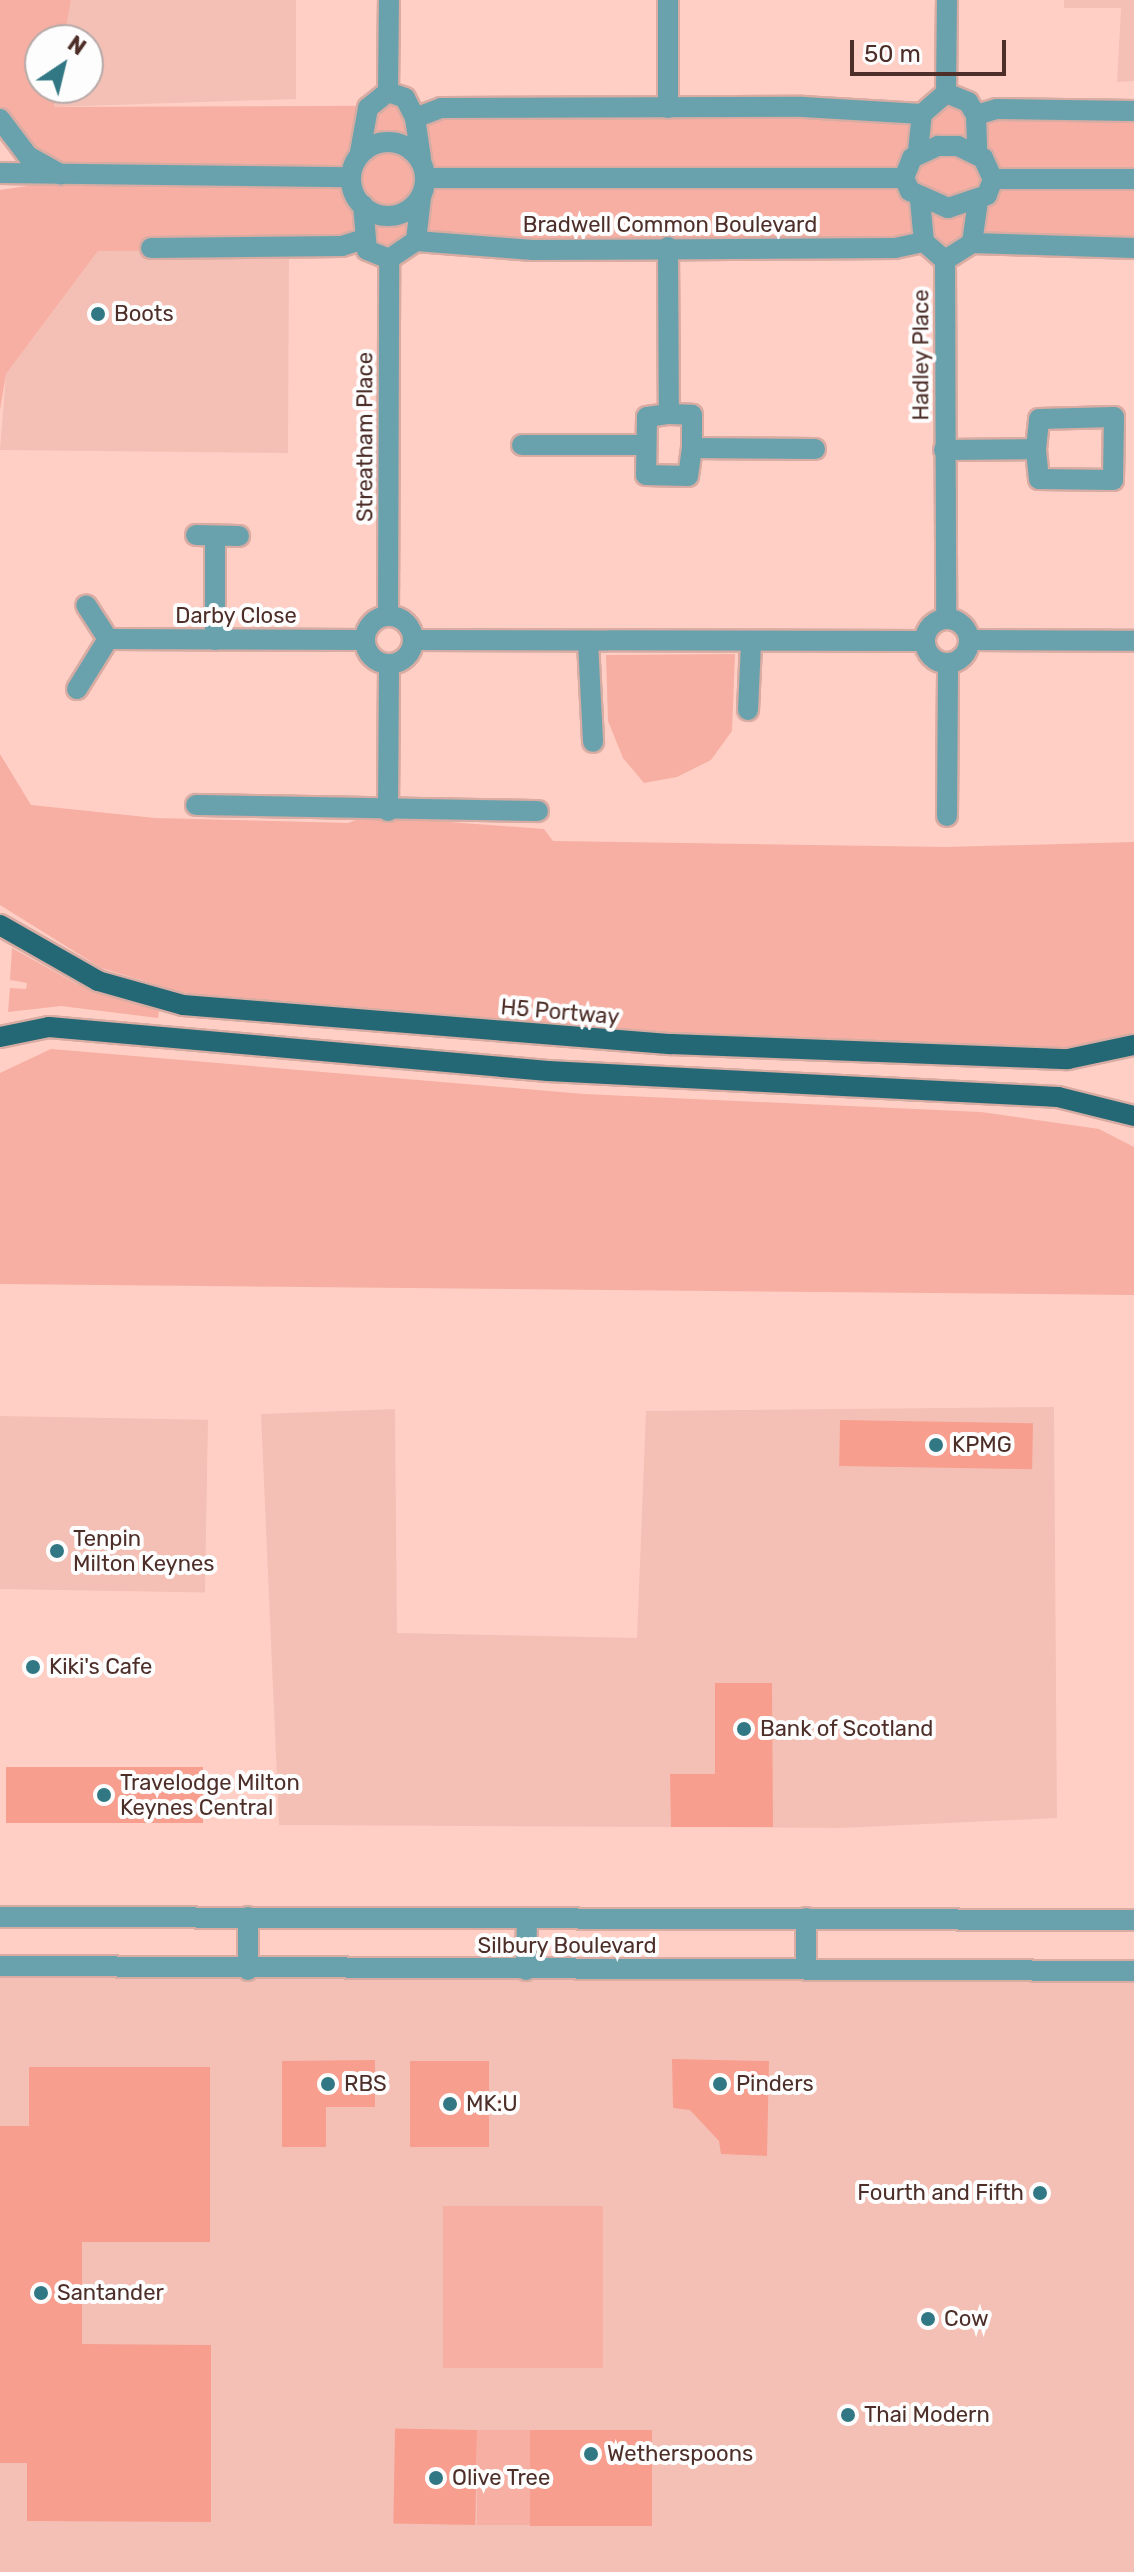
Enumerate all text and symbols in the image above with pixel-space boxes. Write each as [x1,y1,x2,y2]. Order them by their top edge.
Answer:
north arrow [24,24,104,104]
scale bar [854,24,1010,74]
text: N [63,30,91,61]
text: 50 m [864,40,921,68]
street label: Bradwell Common Boulevard [523,212,817,238]
street label: Hadley Place [908,289,934,421]
place label: Boots [114,301,174,327]
marker: Boots [89,305,107,323]
street label: Streatham Place [352,352,378,522]
street label: Darby Close [175,603,297,629]
street label: H5 Portway [500,994,620,1030]
place label: KPMG [952,1432,1012,1458]
marker: KPMG [927,1436,945,1454]
place label: Tenpin Milton Keynes [73,1525,215,1576]
marker: Tenpin Milton Keynes [48,1542,66,1560]
place label: Kiki's Cafe [49,1654,152,1680]
marker: Kiki's Cafe [24,1658,42,1676]
place label: Bank of Scotland [760,1716,934,1742]
marker: Bank of Scotland [735,1720,753,1738]
place label: Travelodge Milton Keynes Central [120,1769,300,1820]
marker: Travelodge Milton Keynes Central [95,1786,113,1804]
street label: Silbury Boulevard [477,1933,657,1959]
place label: RBS [344,2071,387,2097]
place label: Pinders [736,2071,814,2097]
marker: RBS [319,2075,337,2093]
marker: Pinders [711,2075,729,2093]
place label: MK:U [466,2091,518,2117]
marker: MK:U [441,2095,459,2113]
place label: Fourth and Fifth [857,2180,1024,2206]
marker: Fourth and Fifth [1031,2184,1049,2202]
place label: Santander [57,2280,164,2306]
marker: Santander [32,2284,50,2302]
place label: Cow [944,2306,989,2332]
marker: Cow [919,2310,937,2328]
place label: Thai Modern [864,2402,990,2428]
marker: Thai Modern [839,2406,857,2424]
place label: Wetherspoons [607,2441,753,2467]
marker: Wetherspoons [582,2445,600,2463]
place label: Olive Tree [452,2465,551,2491]
marker: Olive Tree [427,2469,445,2487]

